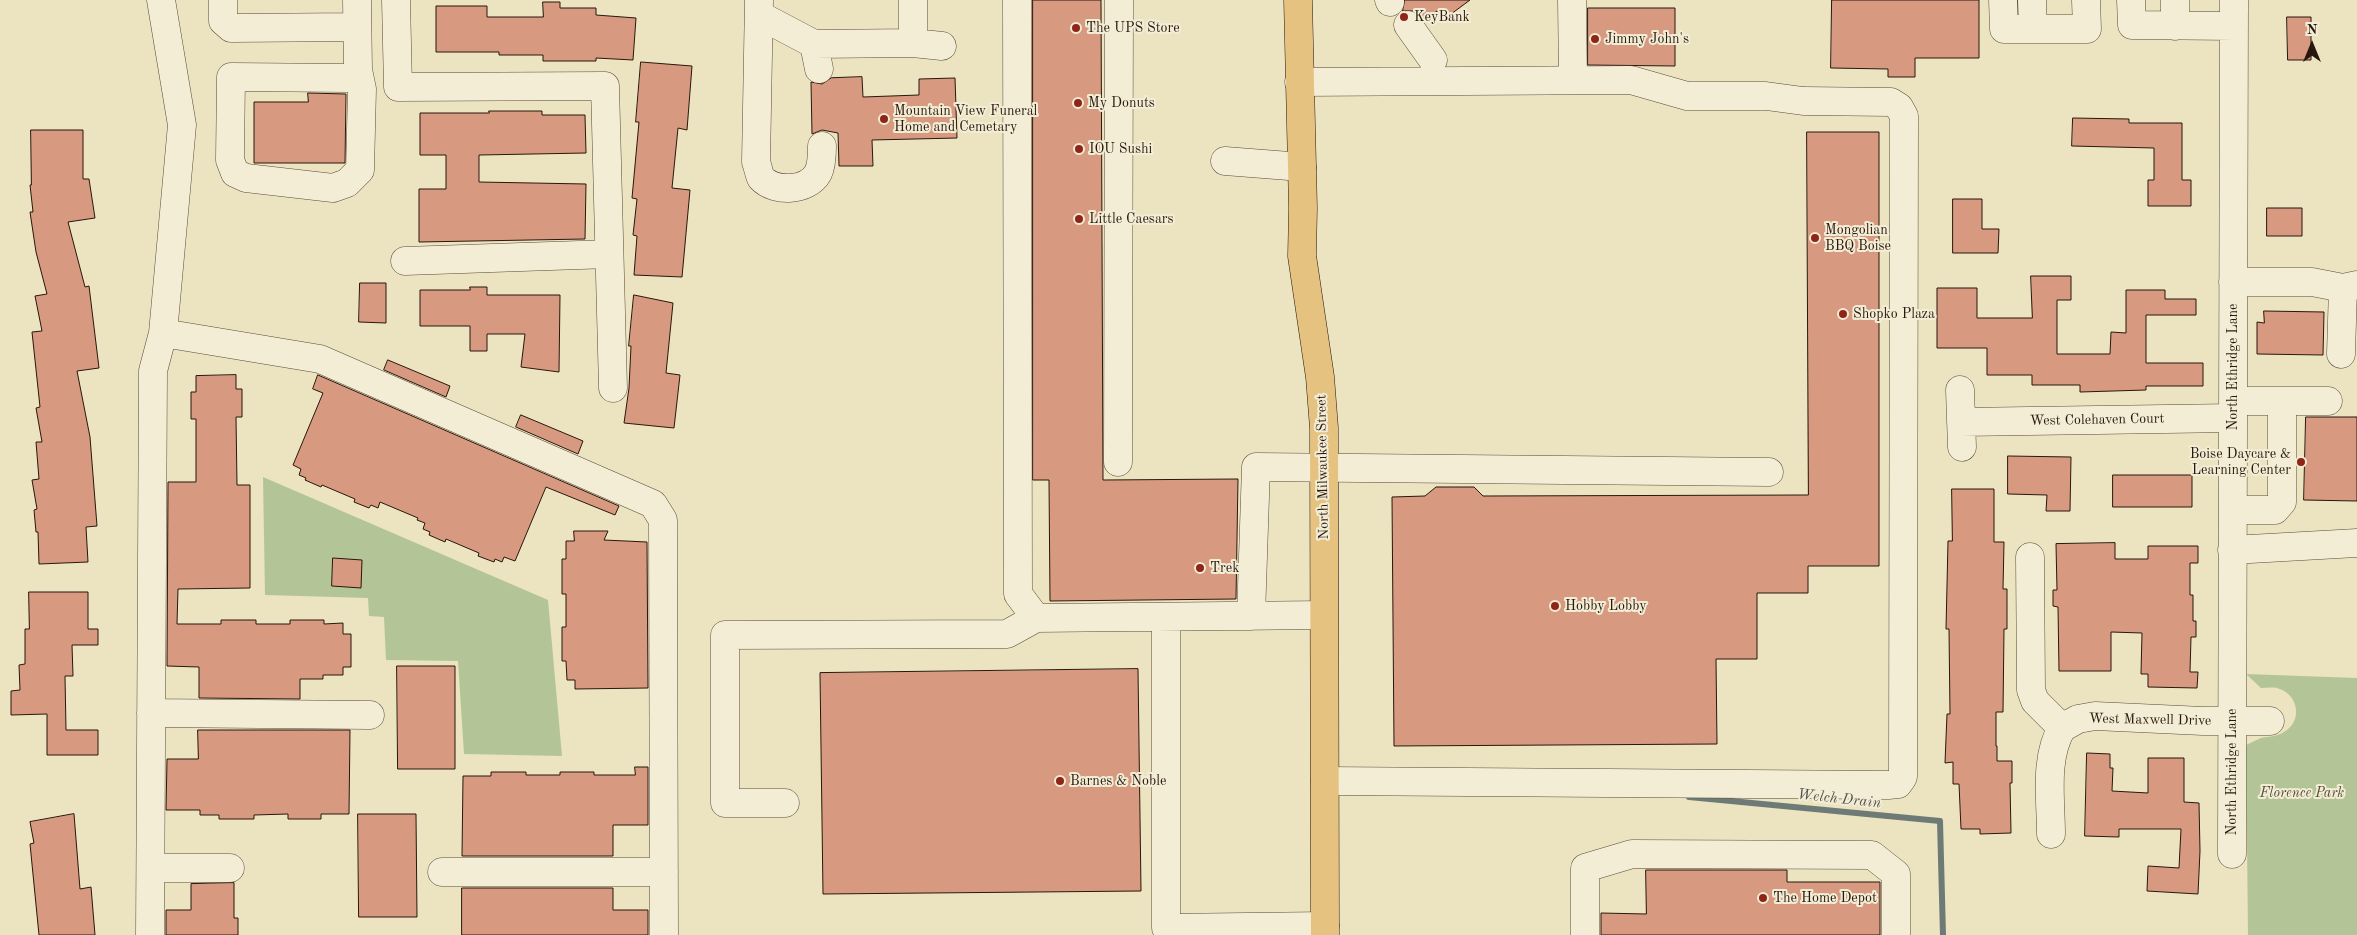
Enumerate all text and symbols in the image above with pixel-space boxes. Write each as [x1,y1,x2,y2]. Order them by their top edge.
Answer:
place label: KeyBank [1414,9,1470,25]
marker: KeyBank [1398,11,1410,23]
place label: The UPS Store [1086,20,1180,36]
north arrow [2287,20,2337,70]
marker: The UPS Store [1070,22,1082,34]
text: N [2307,23,2317,37]
place label: Jimmy John's [1605,31,1689,47]
marker: Jimmy John's [1589,33,1601,45]
place label: My Donuts [1088,95,1155,111]
marker: My Donuts [1072,97,1084,109]
place label: Mountain View Funeral Home and Cemetary [894,103,1037,136]
marker: Mountain View Funeral Home and Cemetary [878,113,890,125]
place label: IOU Sushi [1089,141,1152,157]
marker: IOU Sushi [1073,143,1085,155]
place label: Little Caesars [1089,211,1174,227]
marker: Little Caesars [1073,213,1085,225]
place label: Mongolian BBQ Boise [1825,222,1891,254]
marker: Mongolian BBQ Boise [1809,232,1821,244]
street label: North Ethridge Lane [2225,303,2241,431]
place label: Shopko Plaza [1853,306,1935,322]
marker: Shopko Plaza [1837,308,1849,320]
street label: North Milwaukee Street [1313,394,1333,540]
street label: West Colehaven Court [2030,410,2164,430]
place label: Boise Daycare & Learning Center [2190,446,2291,478]
marker: Boise Daycare & Learning Center [2295,456,2307,468]
place label: Trek [1210,560,1239,576]
marker: Trek [1194,562,1206,574]
place label: Hobby Lobby [1565,598,1647,614]
marker: Hobby Lobby [1549,600,1561,612]
street label: North Ethridge Lane [2224,708,2240,836]
street label: West Maxwell Drive [2089,711,2211,729]
place label: Barnes & Noble [1070,773,1166,789]
marker: Barnes & Noble [1054,775,1066,787]
park label: Florence Park [2260,785,2344,801]
water label: Welch Drain [1796,786,1882,812]
place label: The Home Depot [1773,890,1877,906]
marker: The Home Depot [1757,892,1769,904]

